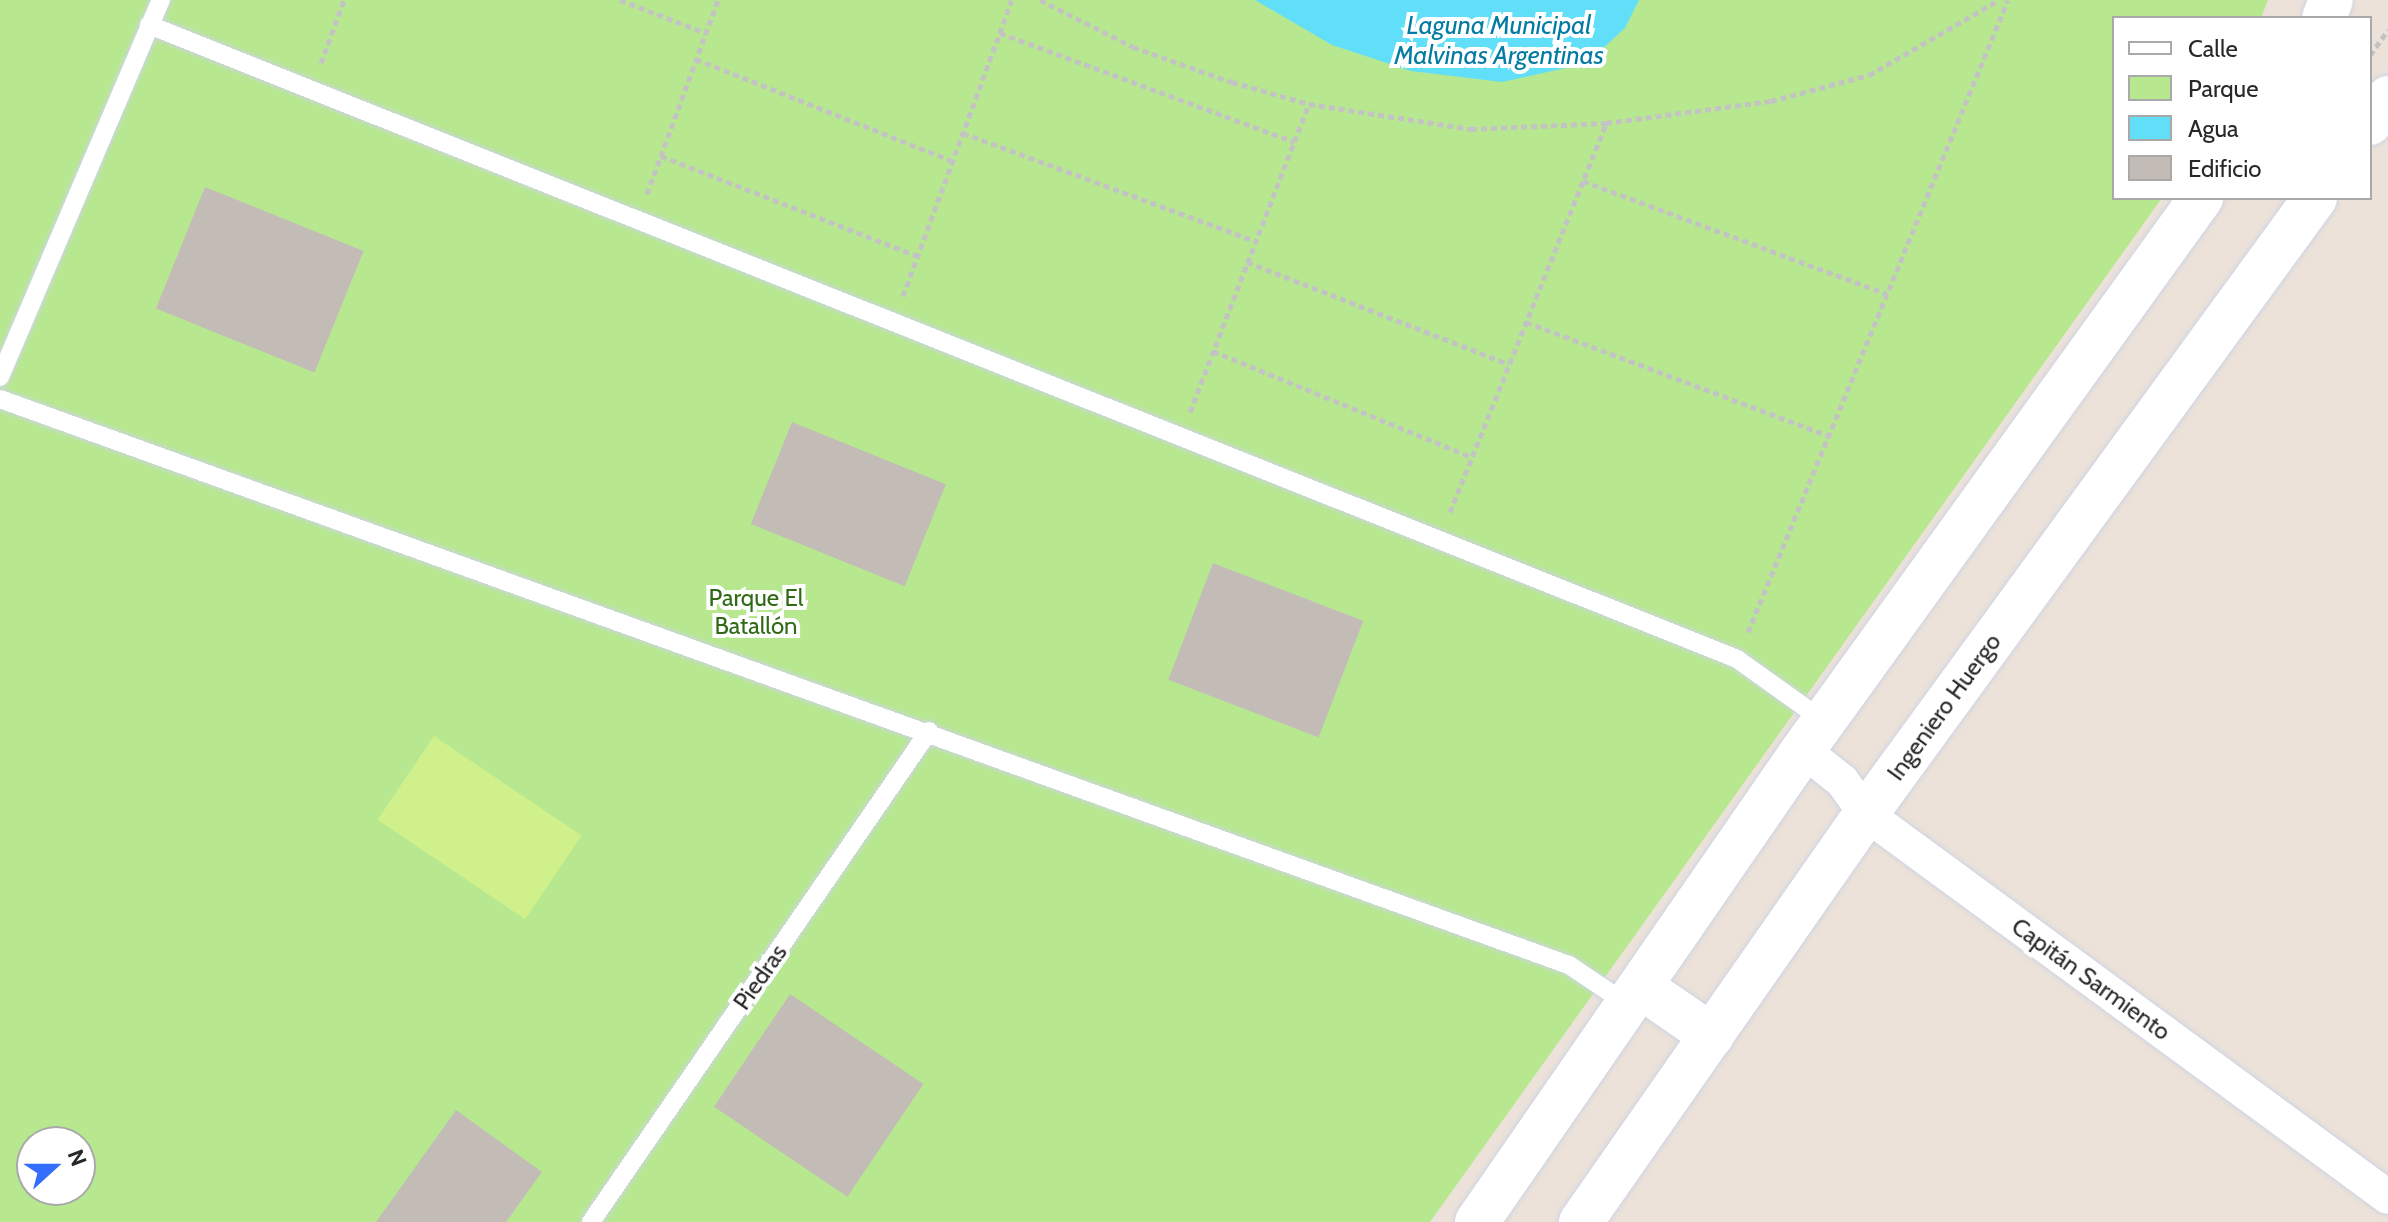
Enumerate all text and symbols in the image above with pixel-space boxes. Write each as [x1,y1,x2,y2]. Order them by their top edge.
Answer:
water label: Laguna Municipal Malvinas Argentinas [1394,10,1604,72]
legend [2112,16,2372,200]
text: Calle [2188,34,2238,63]
text: Parque [2188,74,2258,103]
text: Agua [2188,114,2239,143]
text: Edificio [2188,154,2262,183]
park label: Parque El Batallón [709,584,803,640]
street label: Ingeniero Huergo [1881,628,2007,786]
street label: Capitán Sarmiento [2006,912,2176,1046]
street label: Piedras [727,939,793,1015]
north arrow [16,1126,96,1206]
text: N [62,1146,92,1170]

